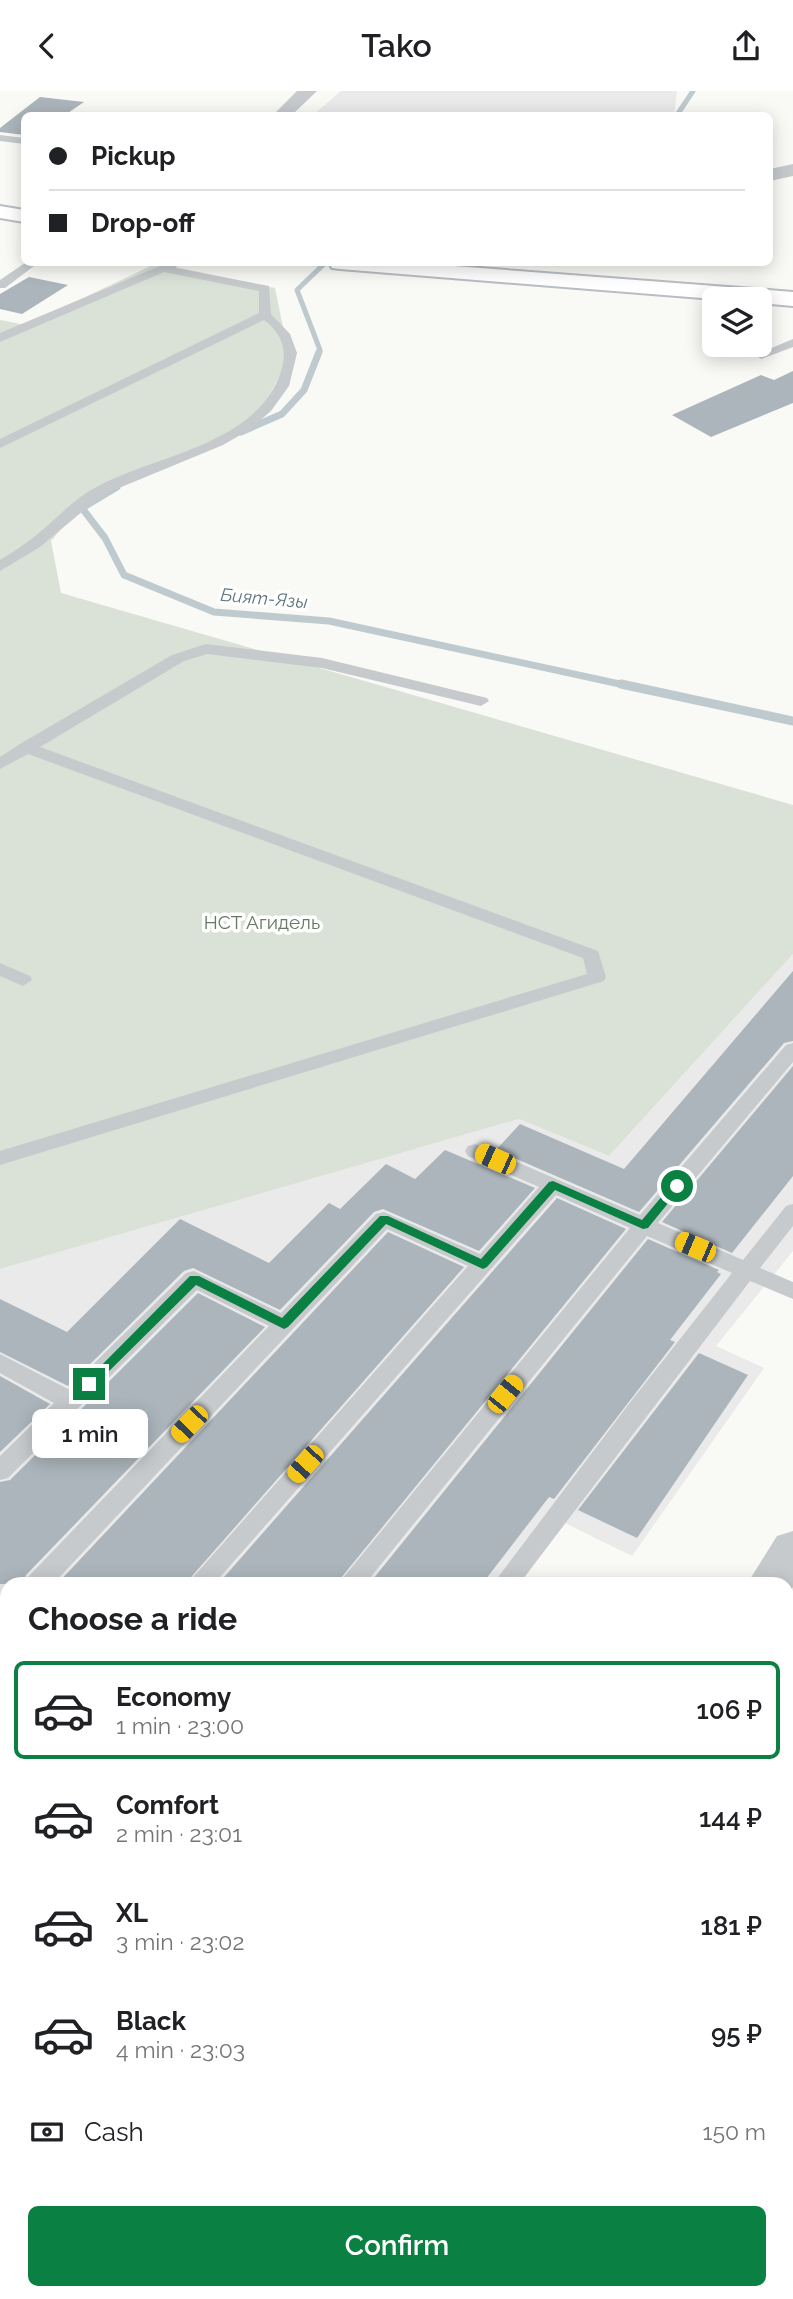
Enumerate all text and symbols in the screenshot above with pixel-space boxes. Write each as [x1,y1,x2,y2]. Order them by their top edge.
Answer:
icon: back [28,27,66,65]
text: Tako [361,27,432,64]
icon: share [727,27,765,65]
text: Pickup [91,141,176,171]
text: Drop-off [91,208,195,238]
map controls [702,287,772,357]
button: layers [702,287,772,357]
water label: Бият-Язы [220,584,308,612]
park label: НСТ Агидель [204,911,320,933]
car [472,1141,519,1177]
route start [661,1170,693,1202]
car [672,1229,719,1265]
route end [73,1368,105,1400]
car [484,1371,527,1417]
car [167,1402,212,1446]
callout: 1 min [31,1409,147,1457]
text: 1 min [61,1420,119,1447]
car [284,1441,327,1487]
text: Choose a ride [28,1600,237,1637]
icon: car [32,1679,95,1742]
text: Economy [116,1682,231,1712]
text: 106 ₽ [697,1695,762,1725]
text: 1 min · 23:00 [116,1712,244,1739]
icon: car [32,1787,95,1850]
text: Comfort [116,1790,219,1820]
text: 144 ₽ [699,1803,762,1833]
text: 2 min · 23:01 [116,1820,242,1847]
icon: car [32,1895,95,1958]
text: XL [116,1898,148,1928]
text: 181 ₽ [700,1911,762,1941]
text: 3 min · 23:02 [116,1928,244,1955]
icon: car [32,2003,95,2066]
text: Black [116,2006,186,2036]
text: 95 ₽ [711,2019,762,2049]
text: 4 min · 23:03 [116,2036,245,2063]
icon: cash [28,2113,66,2151]
text: Cash [84,2117,144,2147]
text: 150 m [703,2118,766,2145]
button: Confirm [28,2206,766,2286]

